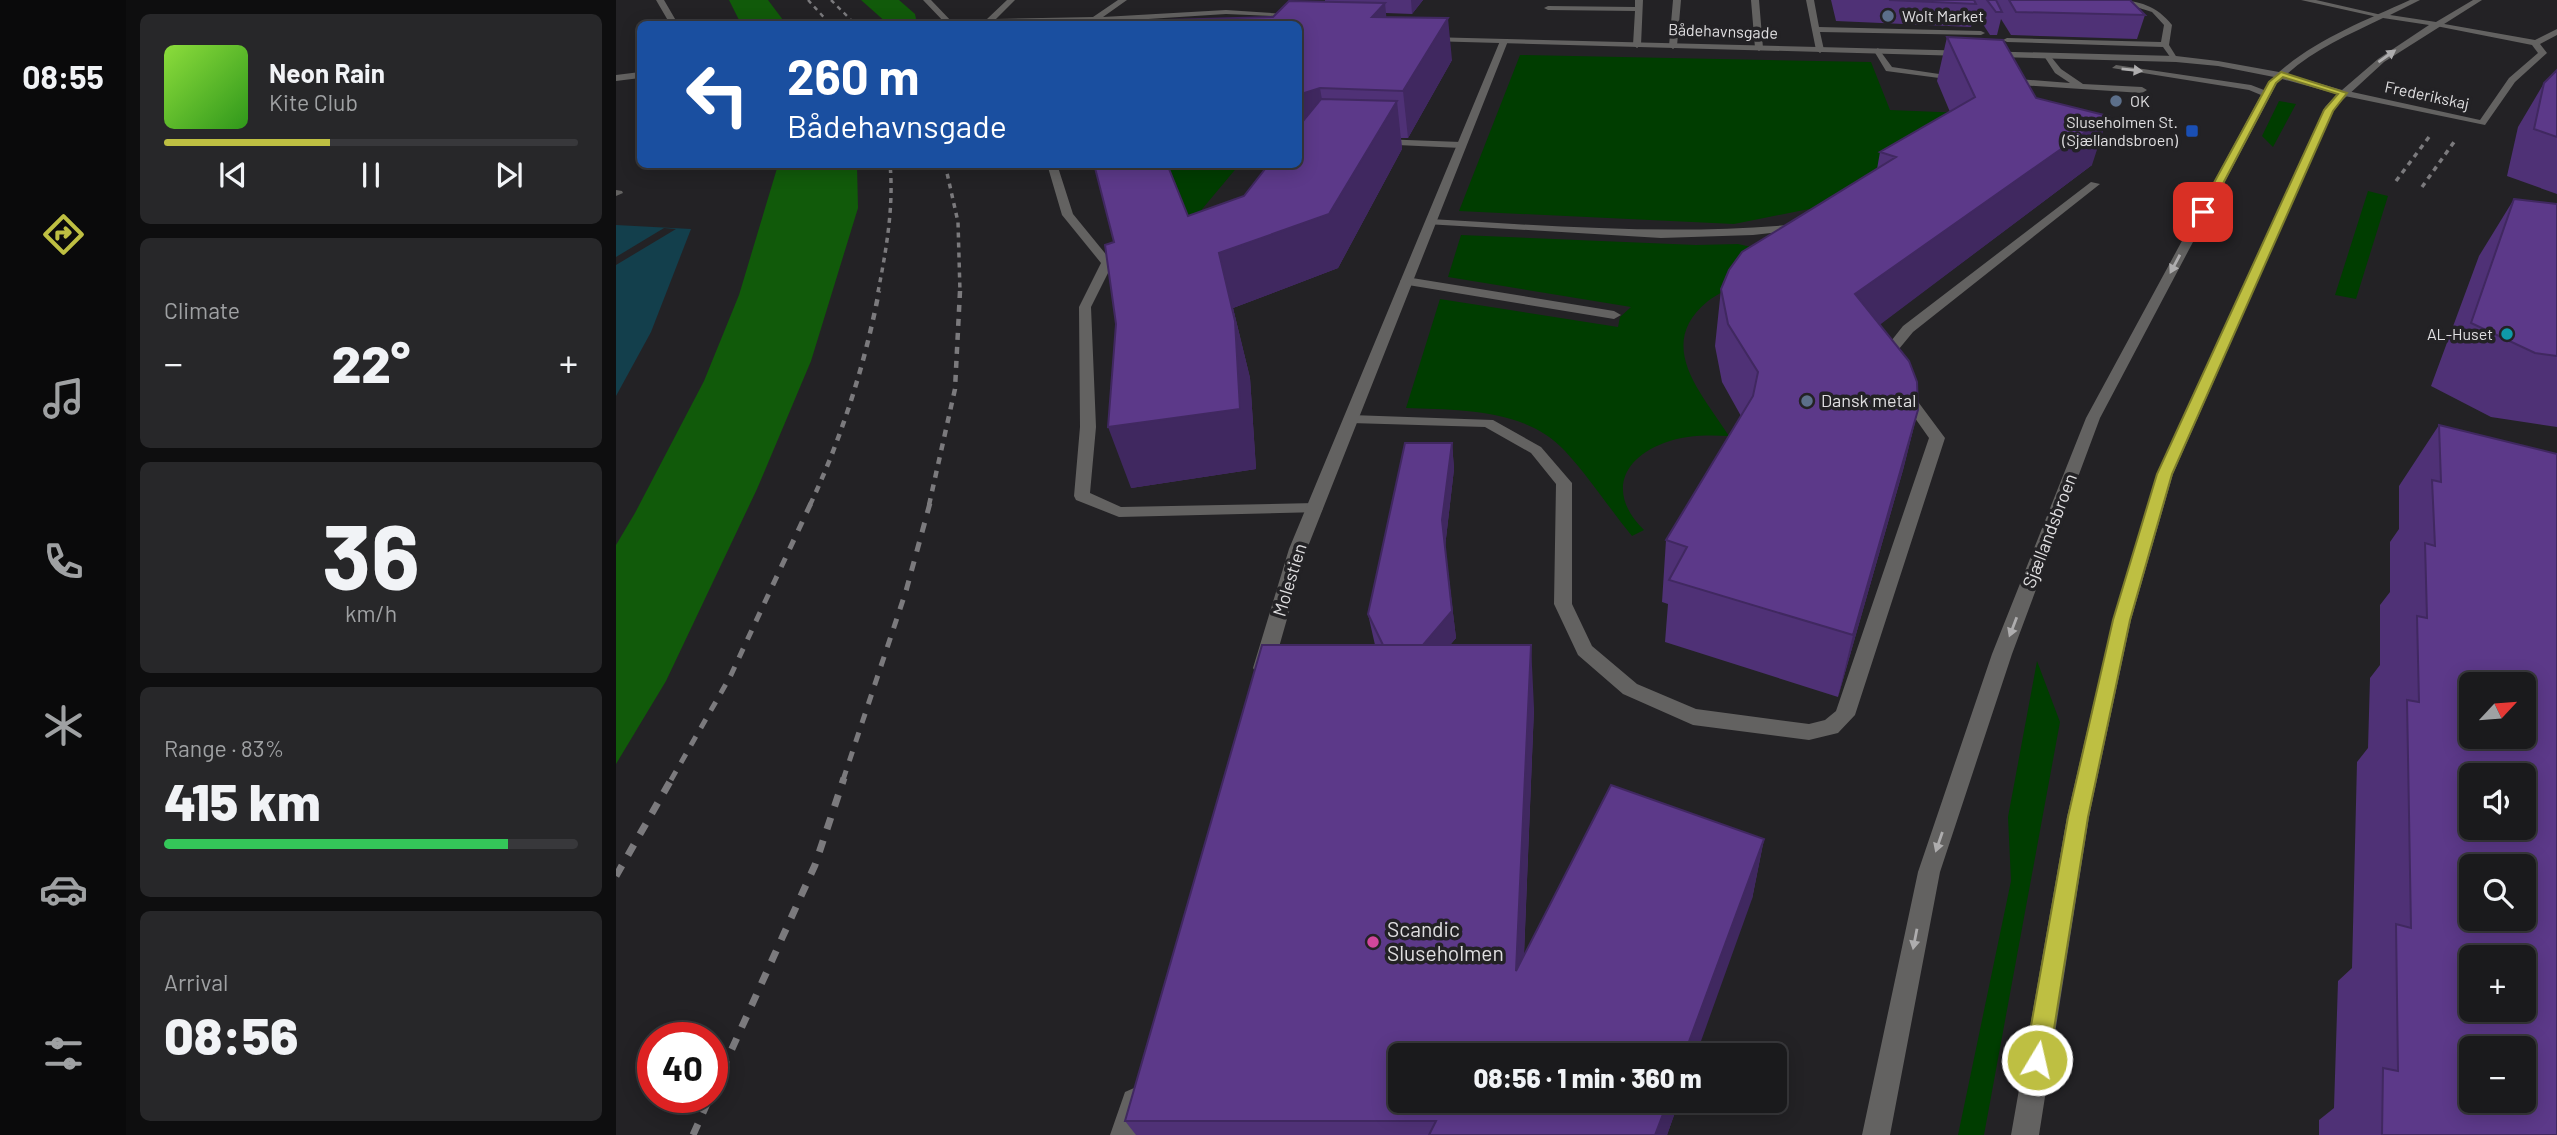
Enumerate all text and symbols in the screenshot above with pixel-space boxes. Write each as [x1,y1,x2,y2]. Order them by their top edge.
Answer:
place label: Wolt Market [1902,6,1984,25]
marker: Wolt Market [1880,8,1896,24]
street label: Bådehavnsgade [1668,19,1778,42]
text: 260 m [787,46,919,105]
icon: left [672,49,763,140]
one-way arrow [2378,49,2396,63]
text: 08:55 [22,57,104,95]
text: Neon Rain [269,57,385,88]
one-way arrow [2121,64,2143,75]
street label: Frederikskaj [2383,76,2471,113]
text: Kite Club [269,88,358,116]
place label: OK [2130,91,2150,110]
marker: OK [2108,93,2124,109]
text: Bådehavnsgade [787,106,1007,144]
place label: Sluseholmen St. (Sjællandsbroen) [2061,112,2179,149]
marker: Sluseholmen St. (Sjællandsbroen) [2184,123,2200,139]
icon: previous [214,156,252,194]
icon: pause [352,156,390,194]
icon: next [490,156,528,194]
pin [2173,182,2233,242]
icon: arrive [2184,193,2222,231]
icon: directions [39,210,88,259]
one-way arrow [2170,254,2182,274]
text: Climate [164,296,240,324]
place label: AL-Huset [2427,324,2493,343]
marker: AL-Huset [2499,326,2515,342]
text: 22° [332,331,410,393]
text: − [164,339,183,385]
text: + [559,339,578,385]
icon: music [39,374,88,423]
place label: Dansk metal [1821,389,1916,411]
marker: Dansk metal [1799,393,1815,409]
street label: Sjællandsbroen [2017,470,2081,591]
text: 36 [322,499,420,608]
icon: phone [39,537,88,586]
street label: Molestien [1268,540,1311,619]
text: km/h [345,599,397,627]
one-way arrow [2007,617,2018,638]
north arrow [2459,672,2536,749]
map controls [2459,672,2536,1113]
icon: climate [39,701,88,750]
text: Range · 83% [164,734,284,762]
button: sound [2459,763,2536,840]
text: 415 km [164,769,321,831]
one-way arrow [1933,832,1944,853]
button: search [2459,854,2536,931]
icon: car [39,865,88,914]
place label: Scandic Sluseholmen [1387,916,1504,965]
one-way arrow [1910,928,1921,950]
marker: Scandic Sluseholmen [1365,934,1381,950]
button: + [2459,945,2536,1022]
text: Arrival [164,968,228,996]
text: 08:56 [164,1003,298,1065]
speed limit sign: 40 [637,1022,728,1113]
position arrow [2000,1023,2074,1097]
icon: filters [39,1029,88,1078]
button: − [2459,1036,2536,1113]
text: 08:56 · 1 min · 360 m [1473,1062,1702,1093]

